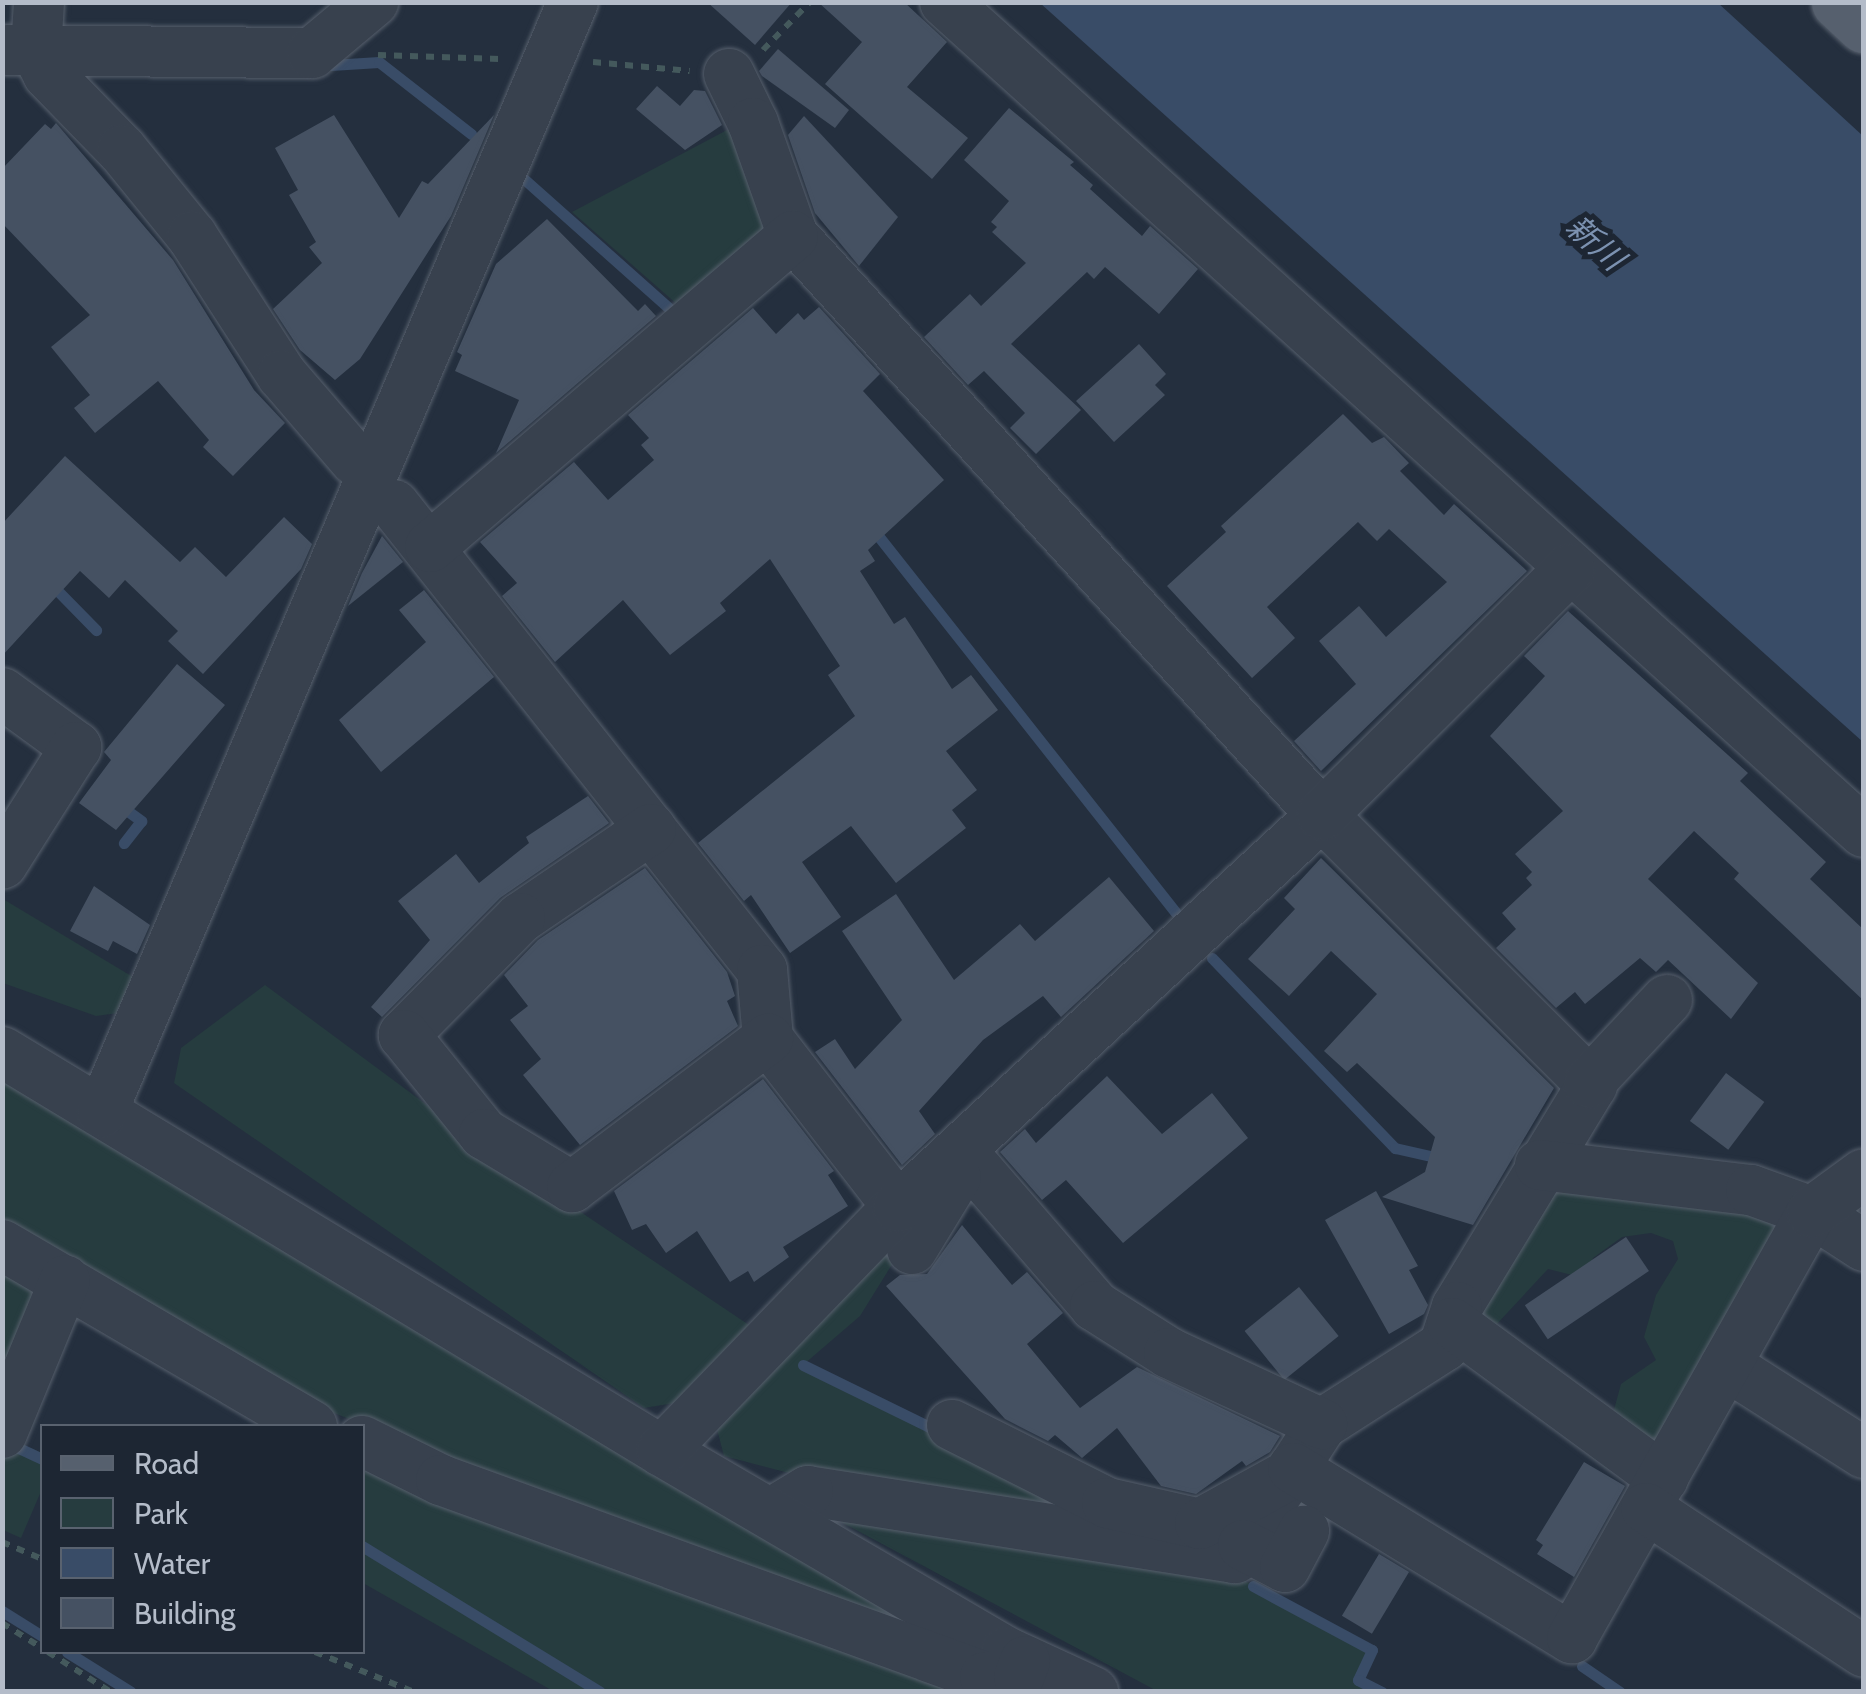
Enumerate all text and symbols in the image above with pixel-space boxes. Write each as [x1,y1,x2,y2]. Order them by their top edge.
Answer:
water label: 新川 [1558,207,1632,279]
legend [40,1424,365,1654]
text: Road [134,1445,199,1482]
text: Park [134,1495,188,1532]
text: Water [134,1545,210,1582]
text: Building [134,1595,236,1632]

